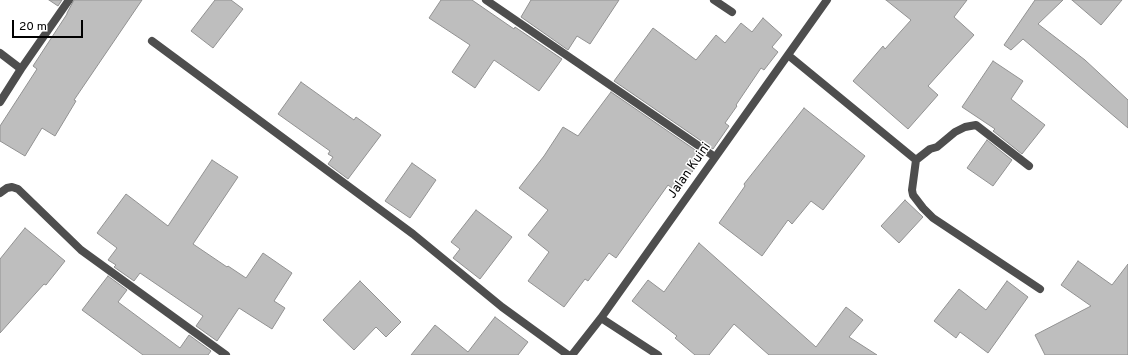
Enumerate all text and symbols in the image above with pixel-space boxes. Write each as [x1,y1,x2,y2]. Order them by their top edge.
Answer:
scale bar [14,12,85,38]
text: 20 m [19,19,47,35]
street label: Jalan Kuini [665,140,715,202]

